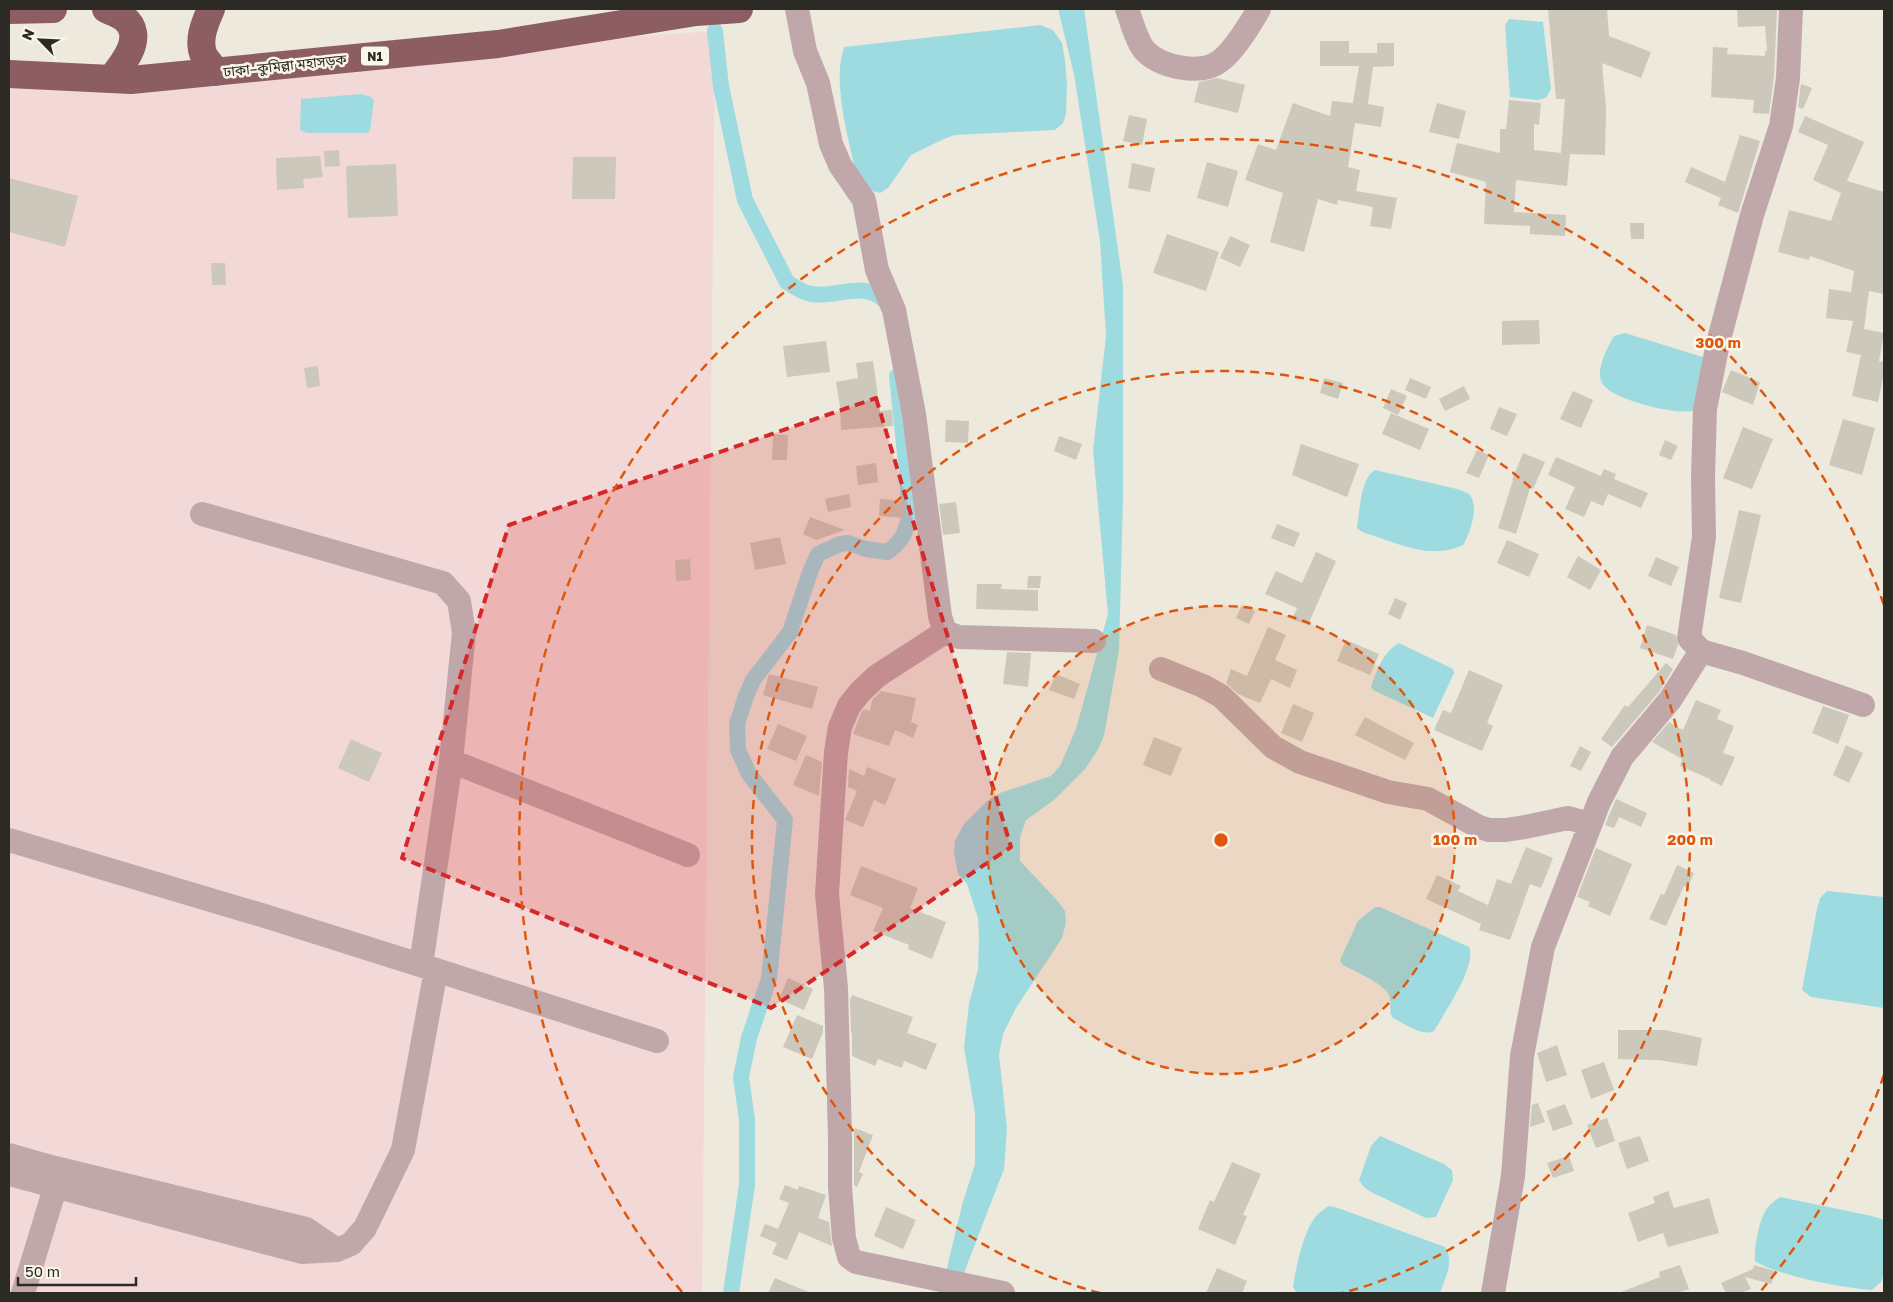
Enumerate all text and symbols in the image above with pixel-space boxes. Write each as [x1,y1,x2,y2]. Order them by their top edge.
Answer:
north arrow [15,15,65,65]
text: N [18,26,38,43]
road number: N1 [361,46,389,66]
street label: ঢাকা–কুমিল্লা মহাসড়ক [222,50,348,81]
text: 300 m [1695,333,1741,351]
text: 100 m [1433,830,1477,848]
text: 200 m [1667,830,1713,848]
centre of rings [1212,831,1230,849]
scale bar [18,1254,135,1286]
text: 50 m [25,1262,60,1280]

